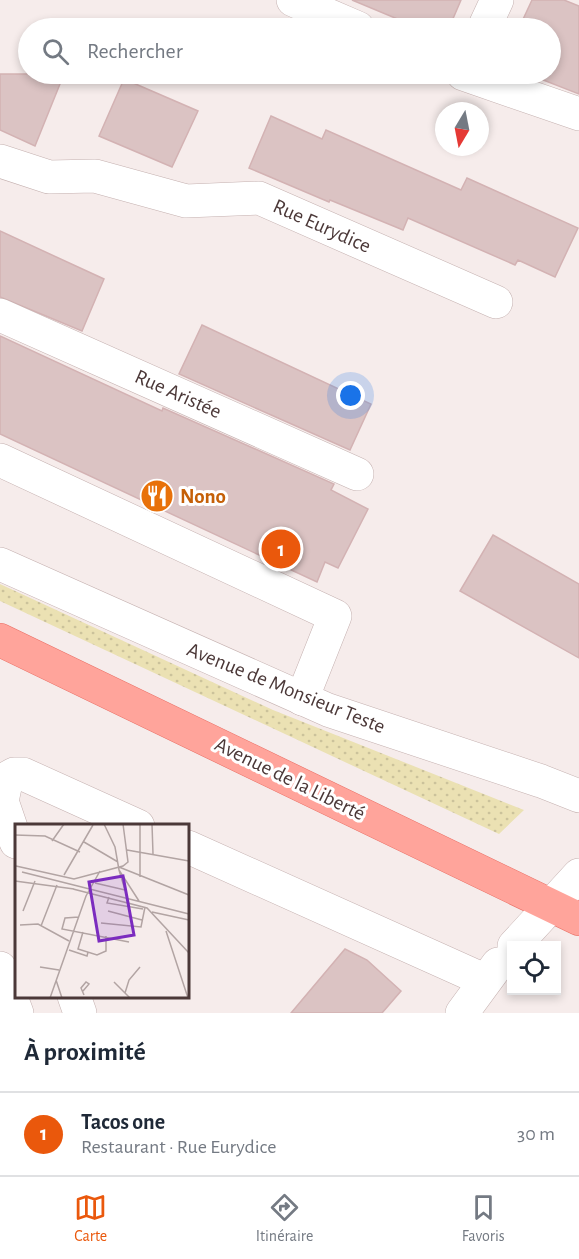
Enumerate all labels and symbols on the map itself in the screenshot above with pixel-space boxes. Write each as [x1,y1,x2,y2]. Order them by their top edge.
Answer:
north arrow [435,102,489,156]
street label: Rue Eurydice [270,195,374,257]
street label: Rue Aristée [132,366,224,422]
your location [336,381,365,410]
restaurant icon: Nono [139,478,175,514]
place label: Nono [180,486,226,507]
pin: 1 [262,526,300,572]
street label: Avenue de Monsieur Teste [184,639,388,737]
street label: Avenue de la Liberté [212,734,368,824]
inset map [15,824,189,998]

